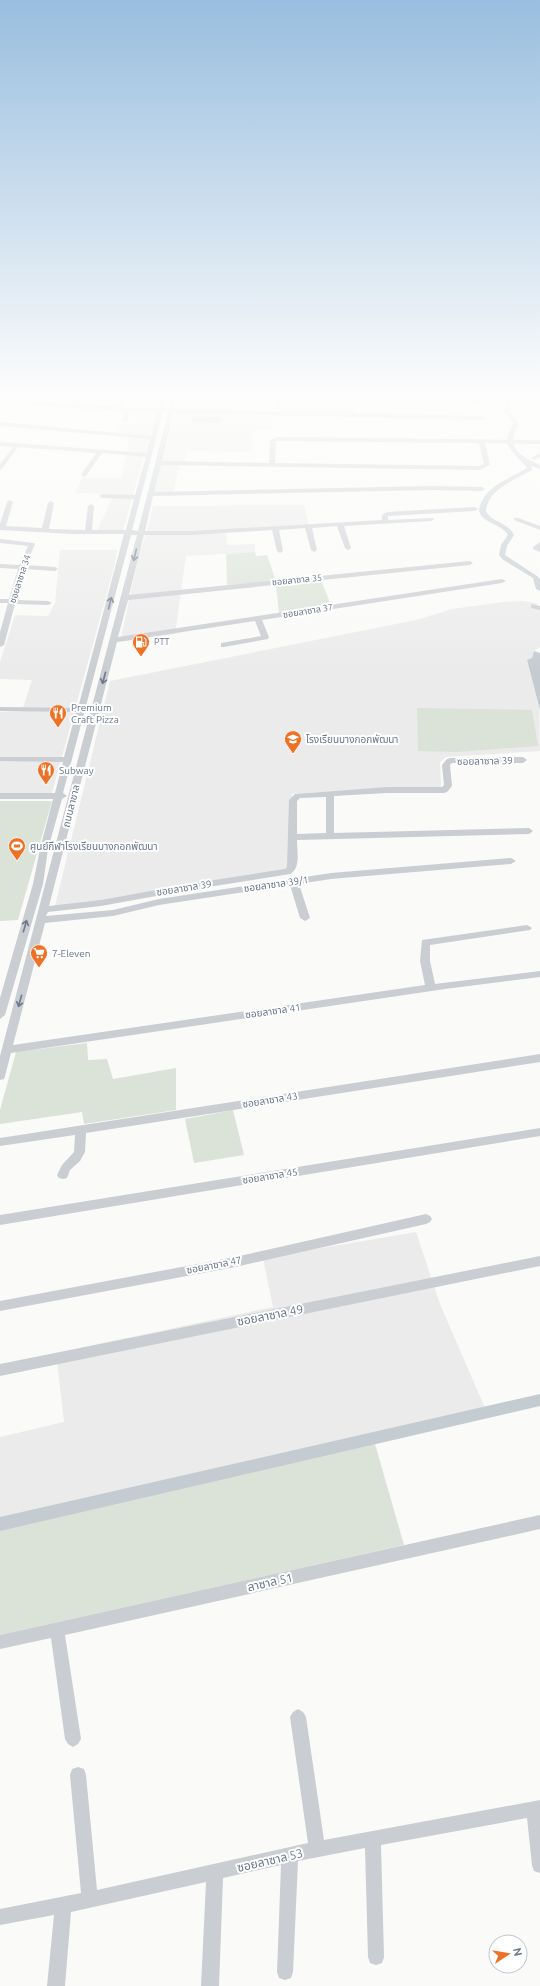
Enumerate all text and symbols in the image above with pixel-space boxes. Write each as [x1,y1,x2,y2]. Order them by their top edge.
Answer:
one-way arrow [131,548,139,561]
street label: ซอยลาซาล 34 [7,554,33,604]
street label: ซอยลาซาล 35 [271,572,323,588]
one-way arrow [107,597,114,610]
street label: ซอยลาซาล 37 [282,602,334,620]
fuel station icon: PTT [131,632,151,657]
place label: PTT [154,637,170,647]
one-way arrow [100,671,107,684]
place label: Premium Craft Pizza [71,702,119,725]
restaurant icon: Premium Craft Pizza [48,703,68,728]
school or university icon: โรงเรียนบางกอกพัฒนา [283,729,303,754]
place label: โรงเรียนบางกอกพัฒนา [306,734,398,745]
street label: ซอยลาซาล 39 [457,755,513,767]
restaurant icon: Subway [36,760,56,785]
place label: Subway [59,765,94,776]
street label: ถนนลาซาล [60,784,82,828]
sports icon: ศูนย์กีฬาโรงเรียนบางกอกพัฒนา [7,836,27,861]
place label: ศูนย์กีฬาโรงเรียนบางกอกพัฒนา [30,841,158,853]
street label: ซอยลาซาล 39/1 [243,874,309,894]
street label: ซอยลาซาล 39 [156,878,212,898]
one-way arrow [22,920,29,933]
supermarket icon: 7-Eleven [29,943,49,968]
place label: 7-Eleven [52,948,90,959]
one-way arrow [16,994,24,1007]
street label: ซอยลาซาล 41 [245,1002,301,1020]
street label: ซอยลาซาล 43 [242,1090,298,1110]
street label: ซอยลาซาล 45 [242,1166,298,1186]
street label: ซอยลาซาล 47 [186,1254,242,1276]
street label: ซอยลาซาล 49 [236,1302,304,1328]
street label: ลาซาล 51 [246,1570,294,1594]
street label: ซอยลาซาล 53 [236,1846,304,1874]
north arrow [488,1934,528,1974]
text: N [511,1947,525,1957]

